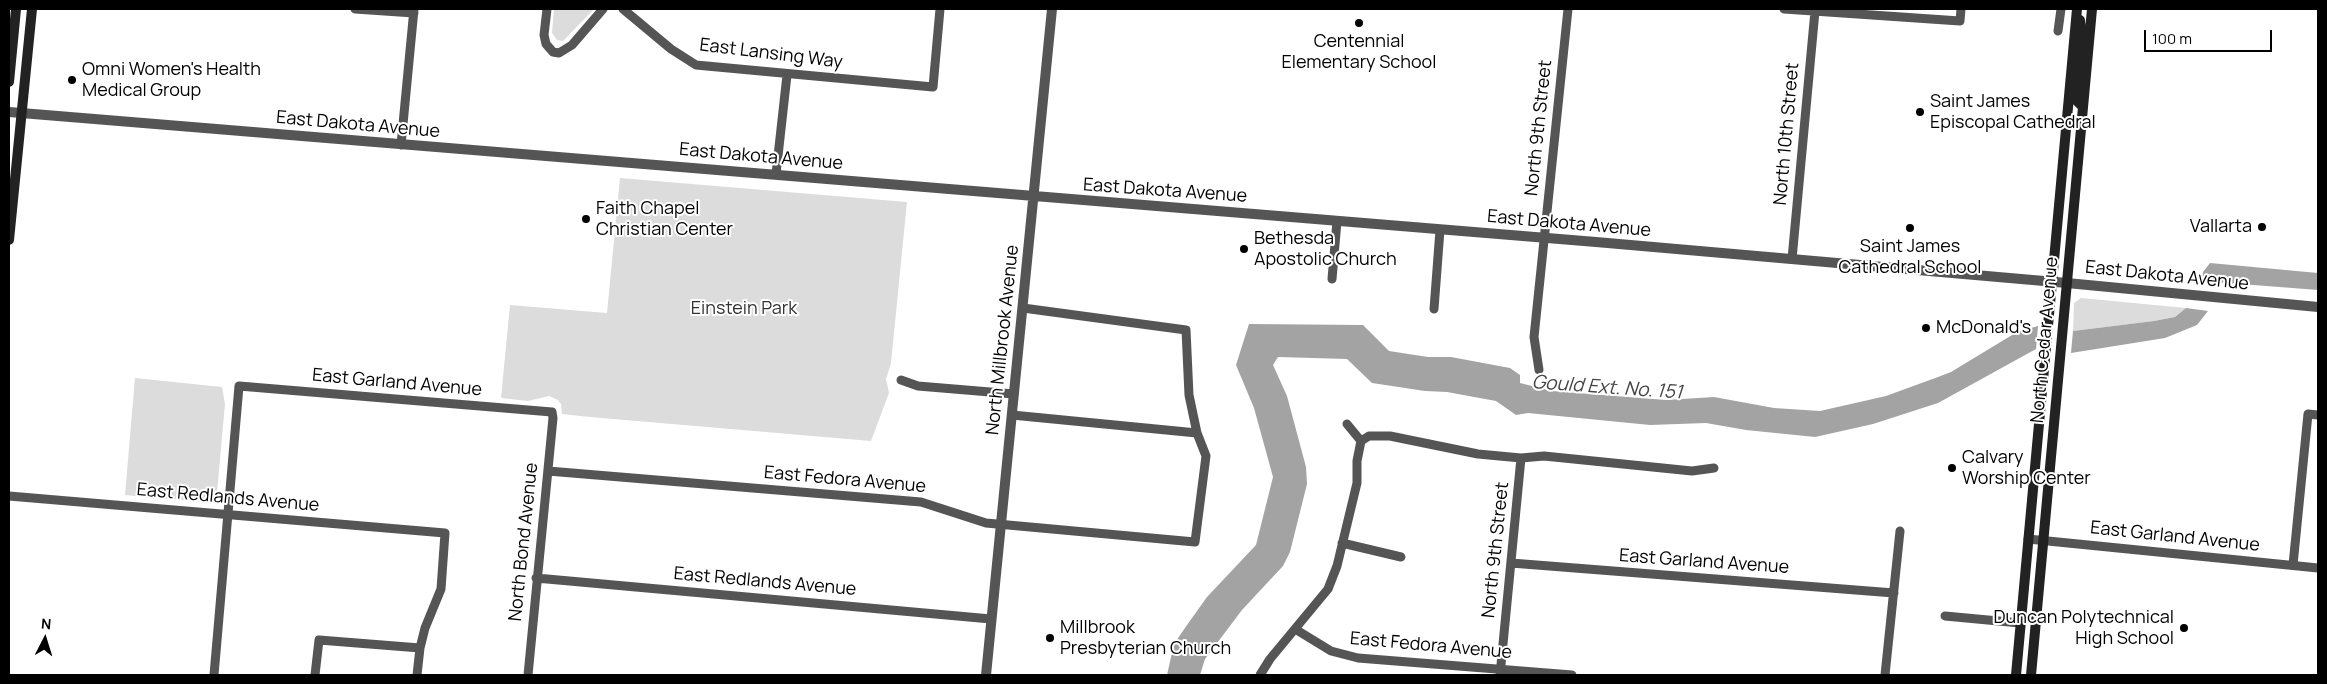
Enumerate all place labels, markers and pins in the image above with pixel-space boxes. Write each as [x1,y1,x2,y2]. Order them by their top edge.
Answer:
marker: Centennial Elementary School [1353,17,1365,29]
place label: Centennial Elementary School [1282,31,1436,74]
place label: Omni Women's Health Medical Group [82,59,261,102]
marker: Omni Women's Health Medical Group [66,74,78,86]
place label: Saint James Episcopal Cathedral [1930,91,2096,134]
marker: Saint James Episcopal Cathedral [1914,106,1926,118]
place label: Faith Chapel Christian Center [596,198,733,240]
marker: Faith Chapel Christian Center [580,213,592,225]
place label: Vallarta [2190,216,2252,238]
marker: Vallarta [2256,221,2268,233]
marker: Saint James Cathedral School [1904,222,1916,234]
place label: Bethesda Apostolic Church [1254,228,1397,270]
place label: Saint James Cathedral School [1838,236,1982,278]
marker: Bethesda Apostolic Church [1238,243,1250,255]
place label: McDonald's [1936,317,2031,339]
marker: McDonald's [1920,322,1932,334]
place label: Calvary Worship Center [1962,447,2091,489]
marker: Calvary Worship Center [1946,462,1958,474]
place label: Duncan Polytechnical High School [1993,607,2174,650]
place label: Millbrook Presbyterian Church [1060,617,1231,660]
marker: Duncan Polytechnical High School [2178,622,2190,634]
marker: Millbrook Presbyterian Church [1044,632,1056,644]

